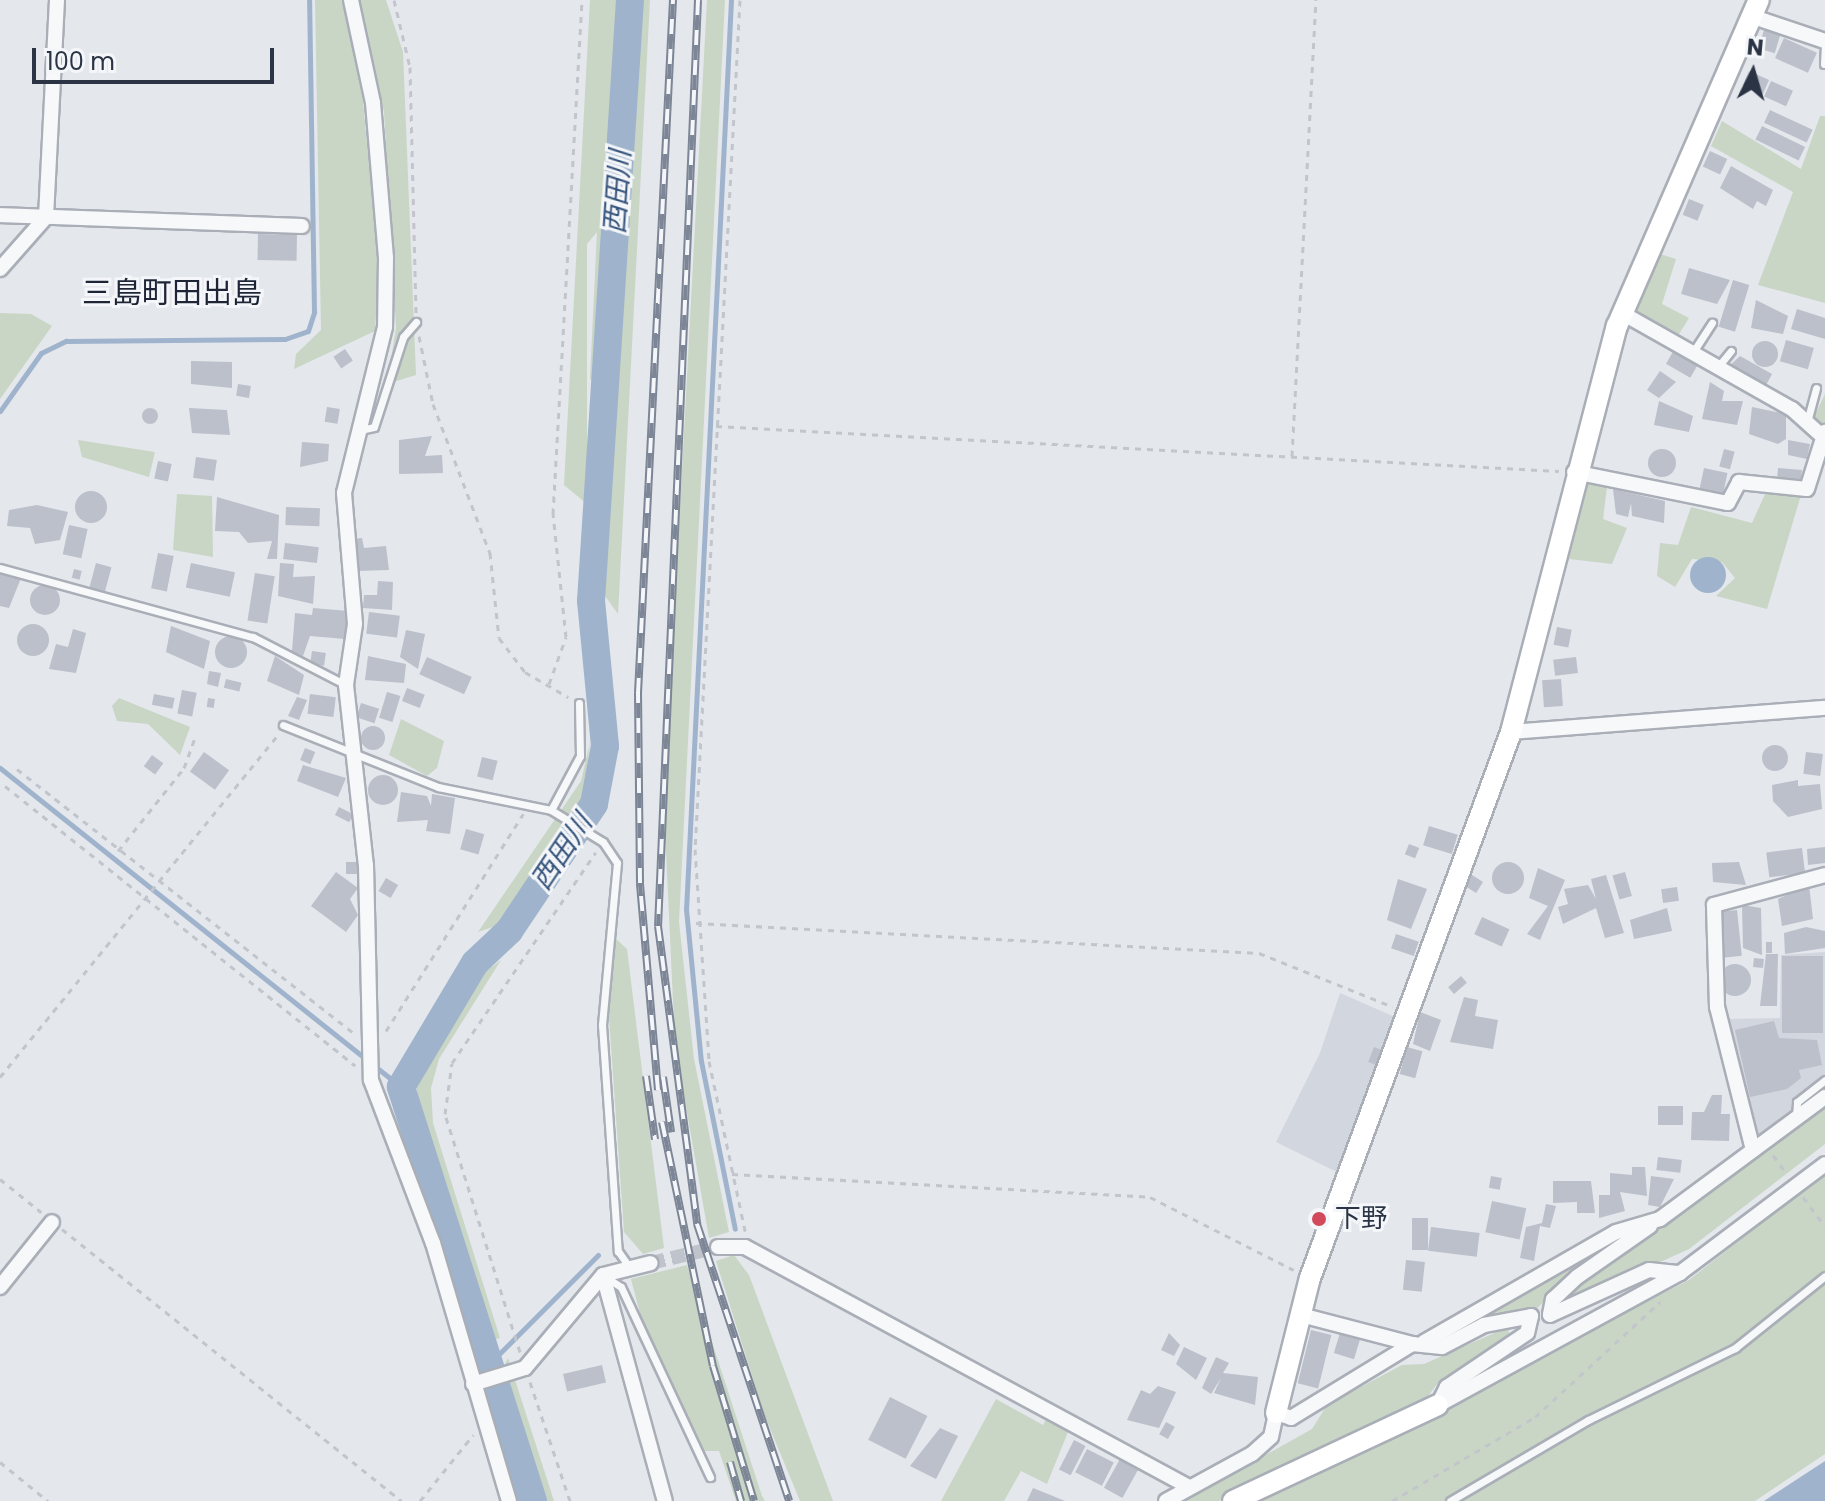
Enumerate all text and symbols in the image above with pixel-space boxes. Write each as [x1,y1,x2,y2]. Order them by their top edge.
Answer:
text: N [1746,31,1765,64]
scale bar [36,32,278,82]
north arrow [1713,32,1793,112]
text: 100 m [46,45,115,78]
water label: 西田川 [598,149,638,235]
district label: 三島町田出島 [82,275,262,311]
water label: 西田川 [525,808,599,896]
place label: 下野 [1335,1203,1387,1235]
marker: 下野 [1310,1210,1328,1228]

